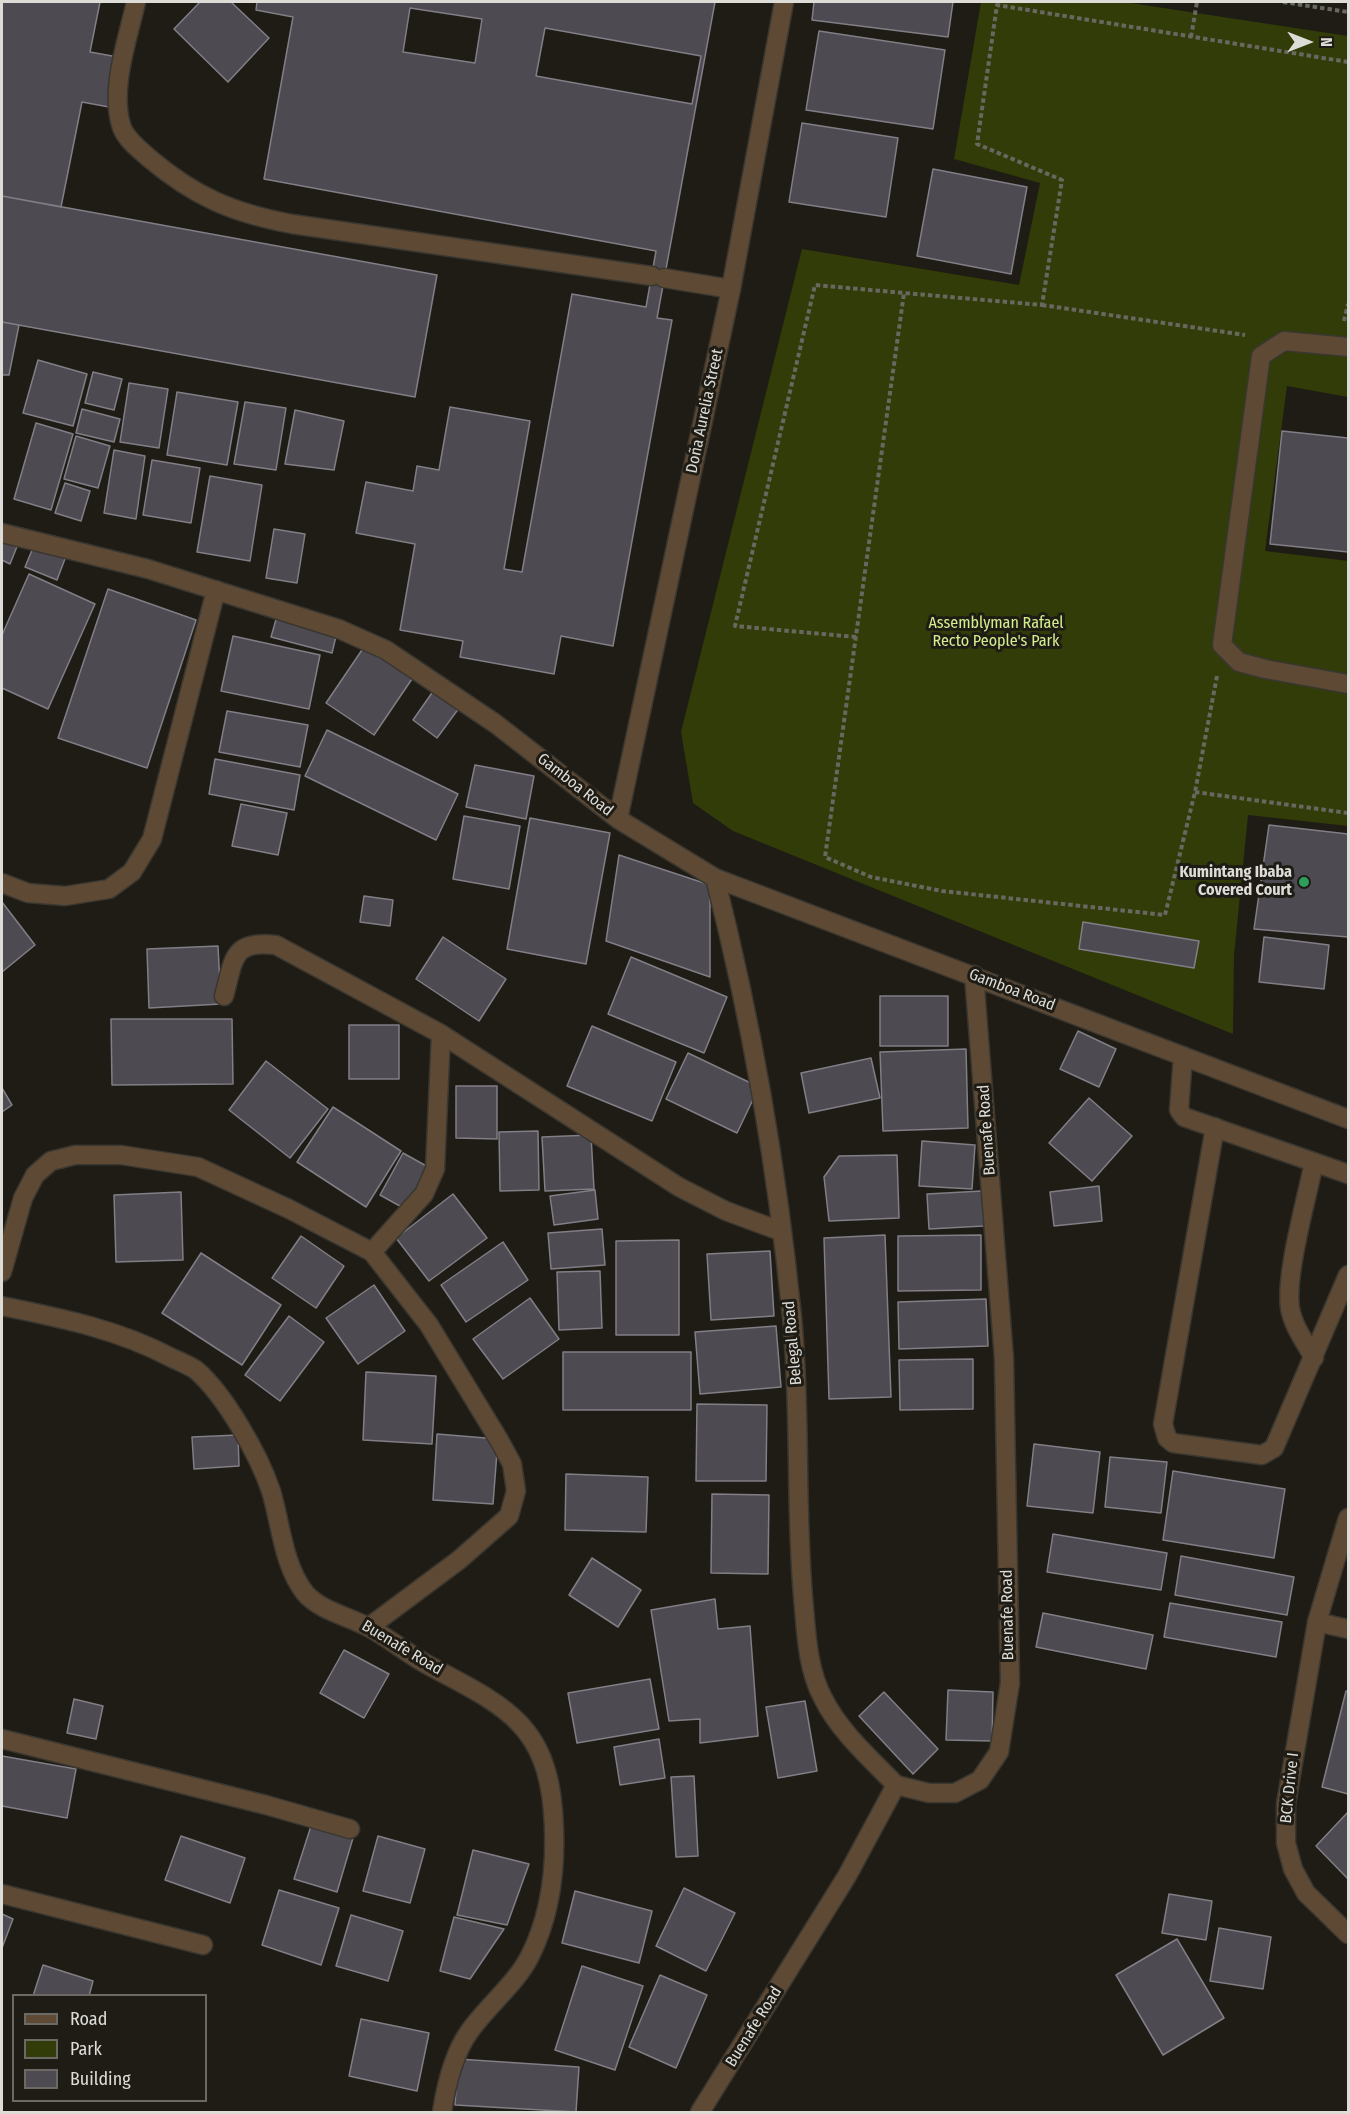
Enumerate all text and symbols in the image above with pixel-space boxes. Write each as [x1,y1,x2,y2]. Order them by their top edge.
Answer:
north arrow [1278,12,1338,72]
text: N [1317,37,1336,47]
street label: Doña Aurelia Street [682,347,728,475]
park label: Assemblyman Rafael Recto People's Park [928,614,1064,652]
street label: Gamboa Road [533,749,617,821]
place label: Kumintang Ibaba Covered Court [1179,863,1292,901]
marker: Kumintang Ibaba Covered Court [1297,875,1311,889]
street label: Gamboa Road [966,965,1058,1015]
street label: Buenafe Road [974,1084,1000,1176]
street label: Belegal Road [780,1300,806,1386]
street label: Buenafe Road [998,1569,1018,1661]
street label: Buenafe Road [358,1616,446,1680]
street label: BCK Drive I [1277,1752,1303,1824]
street label: Buenafe Road [722,1983,786,2071]
legend [12,1994,207,2102]
text: Road [70,2008,107,2030]
text: Park [70,2038,102,2060]
text: Building [70,2068,131,2090]

